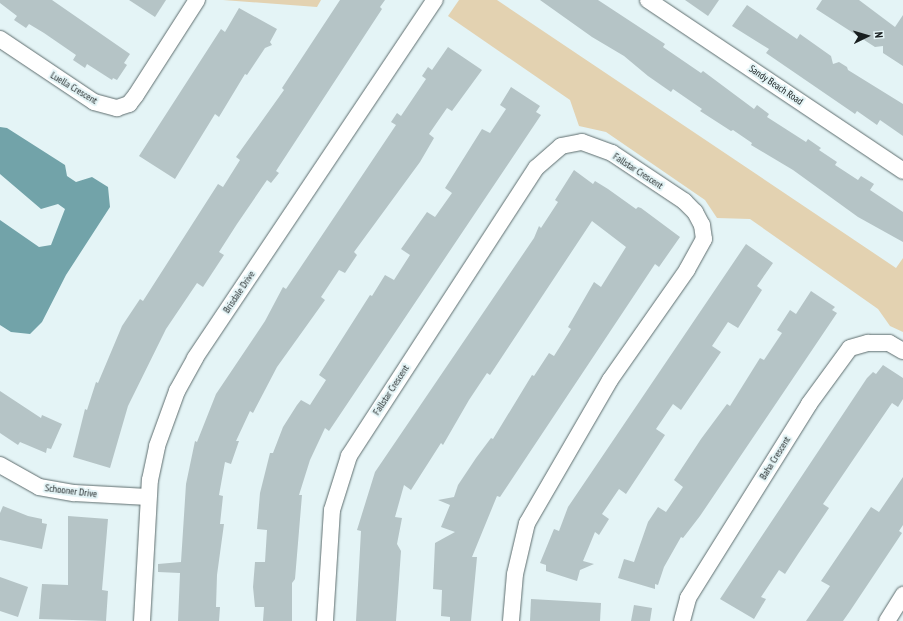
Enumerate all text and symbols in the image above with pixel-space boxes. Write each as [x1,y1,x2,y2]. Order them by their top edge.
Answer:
north arrow [847,16,887,56]
text: N [872,31,886,39]
street label: Sandy Beach Road [747,62,805,108]
street label: Luella Crescent [48,69,100,107]
street label: Fallstar Crescent [611,150,665,192]
street label: Brisdale Drive [221,269,257,315]
street label: Fallstar Crescent [370,363,412,417]
street label: Baha Crescent [757,434,793,482]
street label: Schooner Drive [44,482,98,500]

